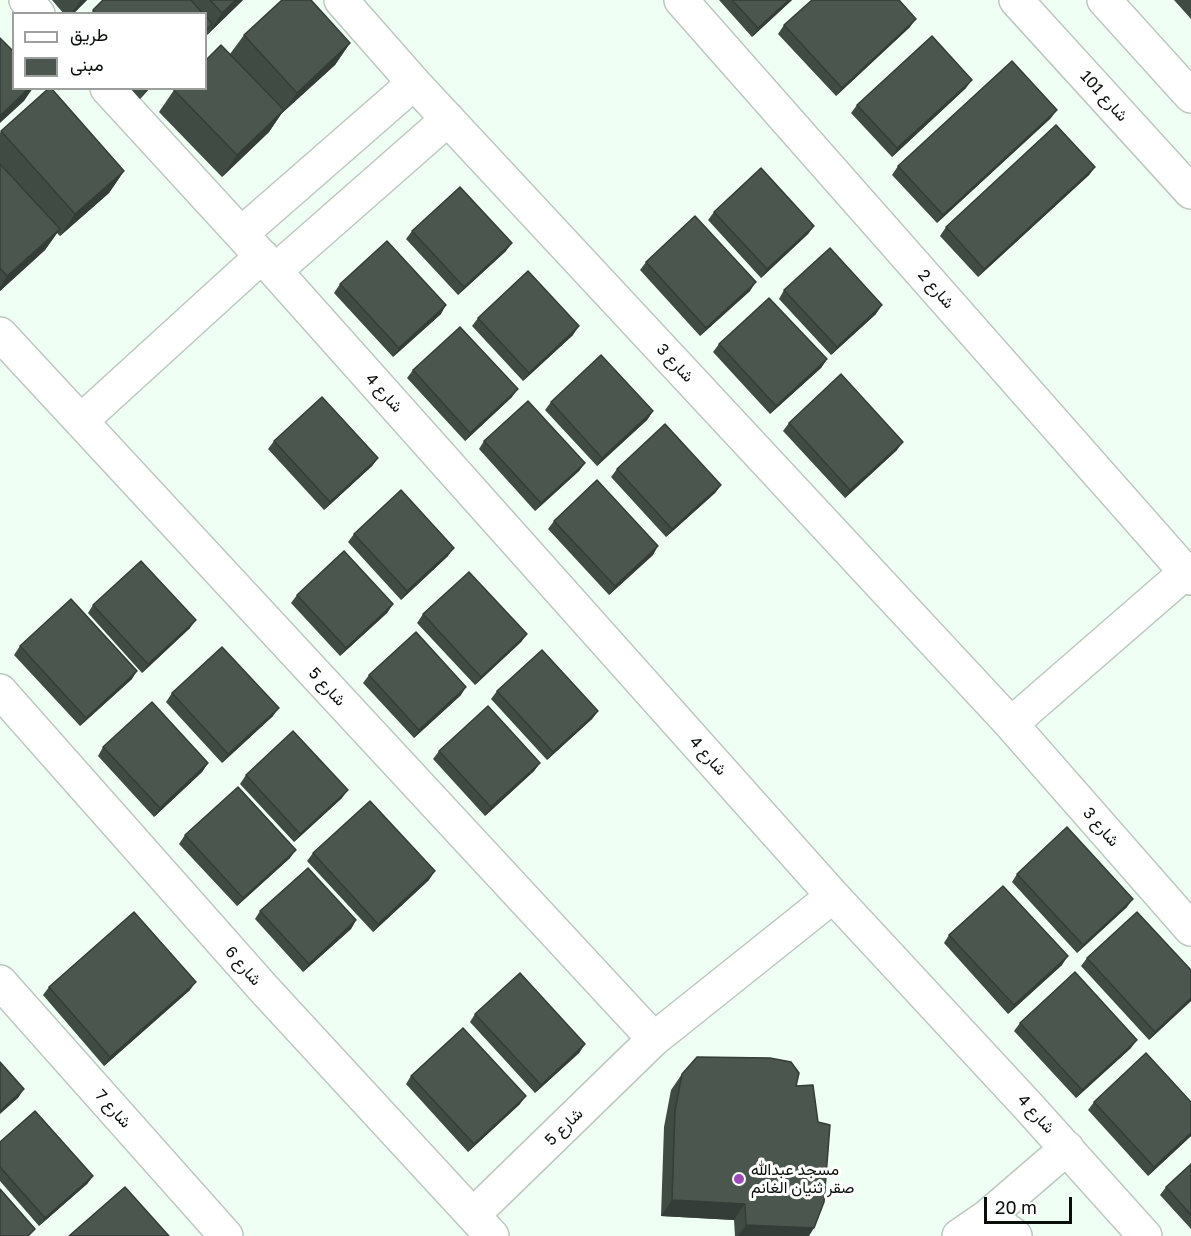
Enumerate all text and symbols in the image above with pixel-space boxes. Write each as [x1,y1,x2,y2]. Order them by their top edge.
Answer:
legend [12,12,207,90]
text: طريق [70,23,108,45]
text: مبنى [70,53,104,75]
street label: شارع 101 [1076,67,1132,125]
street label: شارع 2 [914,266,958,312]
street label: شارع 3 [652,340,698,386]
street label: شارع 4 [361,370,407,416]
street label: شارع 5 [304,664,350,710]
street label: شارع 4 [685,733,731,779]
street label: شارع 3 [1079,804,1123,850]
street label: شارع 6 [221,942,265,990]
street label: شارع 7 [91,1086,135,1132]
street label: شارع 4 [1013,1091,1059,1137]
street label: شارع 5 [541,1104,587,1150]
place label: مسجد عبدالله صقر ثنيان الغانم [751,1160,854,1198]
marker: مسجد عبدالله صقر ثنيان الغانم [732,1172,746,1186]
scale bar [987,1185,1076,1223]
text: 20 m [995,1196,1037,1218]

